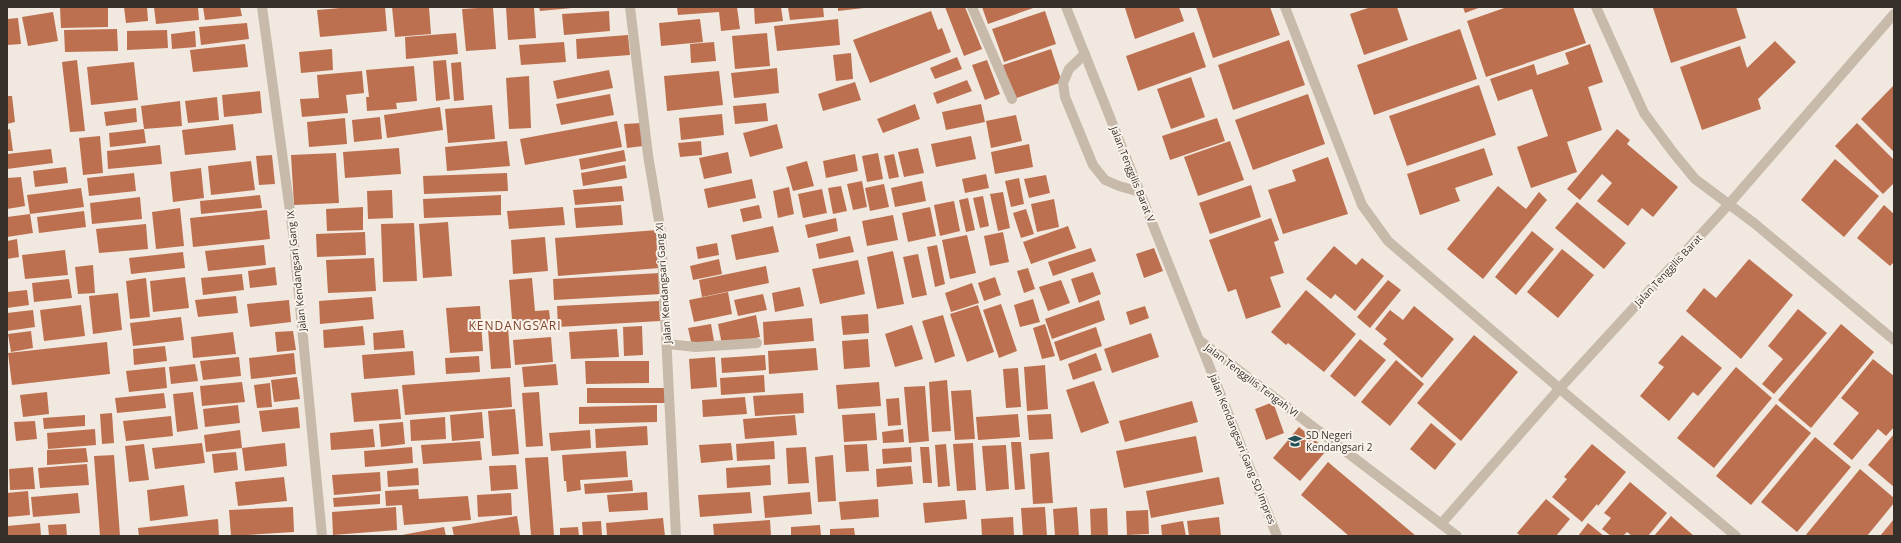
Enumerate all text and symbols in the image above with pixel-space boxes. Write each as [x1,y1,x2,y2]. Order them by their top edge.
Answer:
street label: Jalan Tenggilis Barat V [1107,123,1159,224]
street label: Jalan Kendangsari Gang IX [283,210,309,333]
street label: Jalan Kendangsari Gang XI [652,222,674,345]
street label: Jalan Tenggilis Barat [1630,231,1705,310]
district label: KENDANGSARI [468,317,562,334]
street label: Jalan Tenggilis Tengah VI [1202,340,1302,420]
street label: Jalan Kendangsari Gang SD Impres [1206,371,1280,526]
place label: SD Negeri Kendangsari 2 [1306,428,1373,454]
school or university icon: SD Negeri Kendangsari 2 [1287,433,1303,449]

